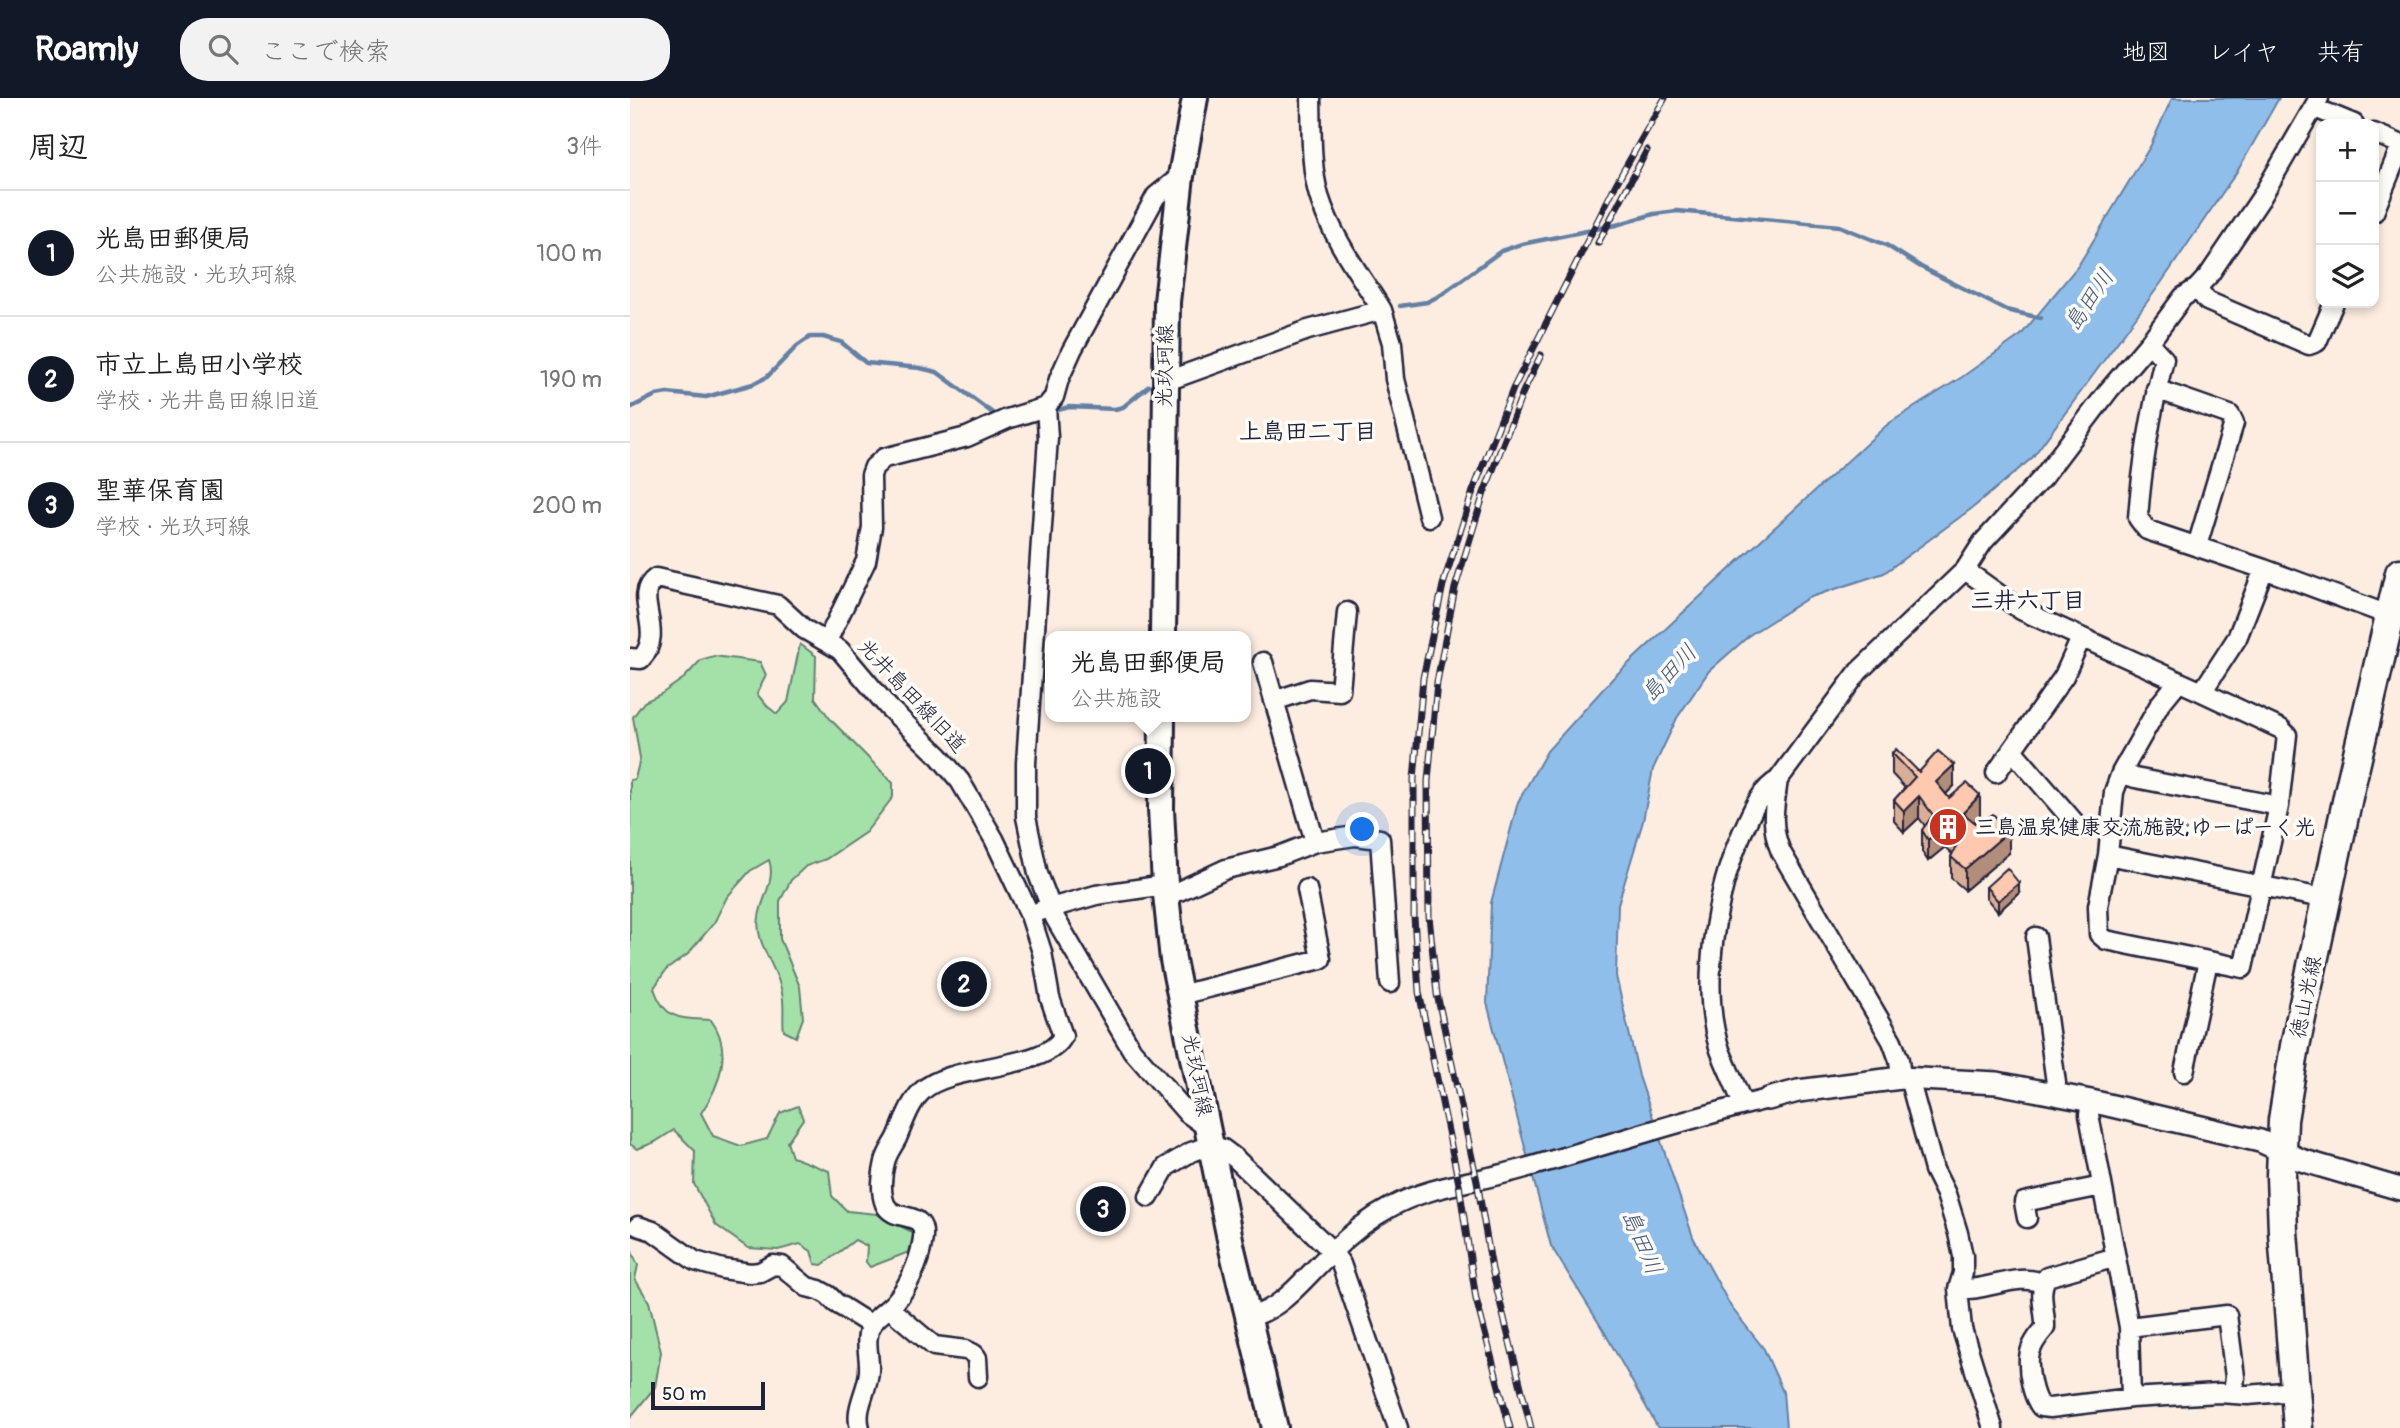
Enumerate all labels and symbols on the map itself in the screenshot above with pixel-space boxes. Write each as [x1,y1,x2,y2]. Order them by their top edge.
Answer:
water label: 島田川 [2058,263,2120,337]
street label: 光玖珂線 [1151,324,1179,408]
district label: 上島田二丁目 [1239,417,1377,446]
district label: 三井六丁目 [1971,586,2086,615]
street label: 光井島田線旧道 [852,633,972,759]
water label: 島田川 [1635,638,1703,708]
pin: 1 [1125,745,1171,797]
building icon: 三島温泉健康交流施設;ゆーぱーく光 [1927,806,1969,848]
your location [1345,812,1379,846]
place label: 三島温泉健康交流施設;ゆーぱーく光 [1975,814,2316,841]
street label: 徳山光線 [2284,953,2328,1041]
pin: 2 [941,958,987,1010]
street label: 光玖珂線 [1176,1031,1218,1119]
pin: 3 [1080,1183,1126,1235]
water label: 島田川 [1615,1205,1669,1279]
scale bar [651,1379,765,1411]

